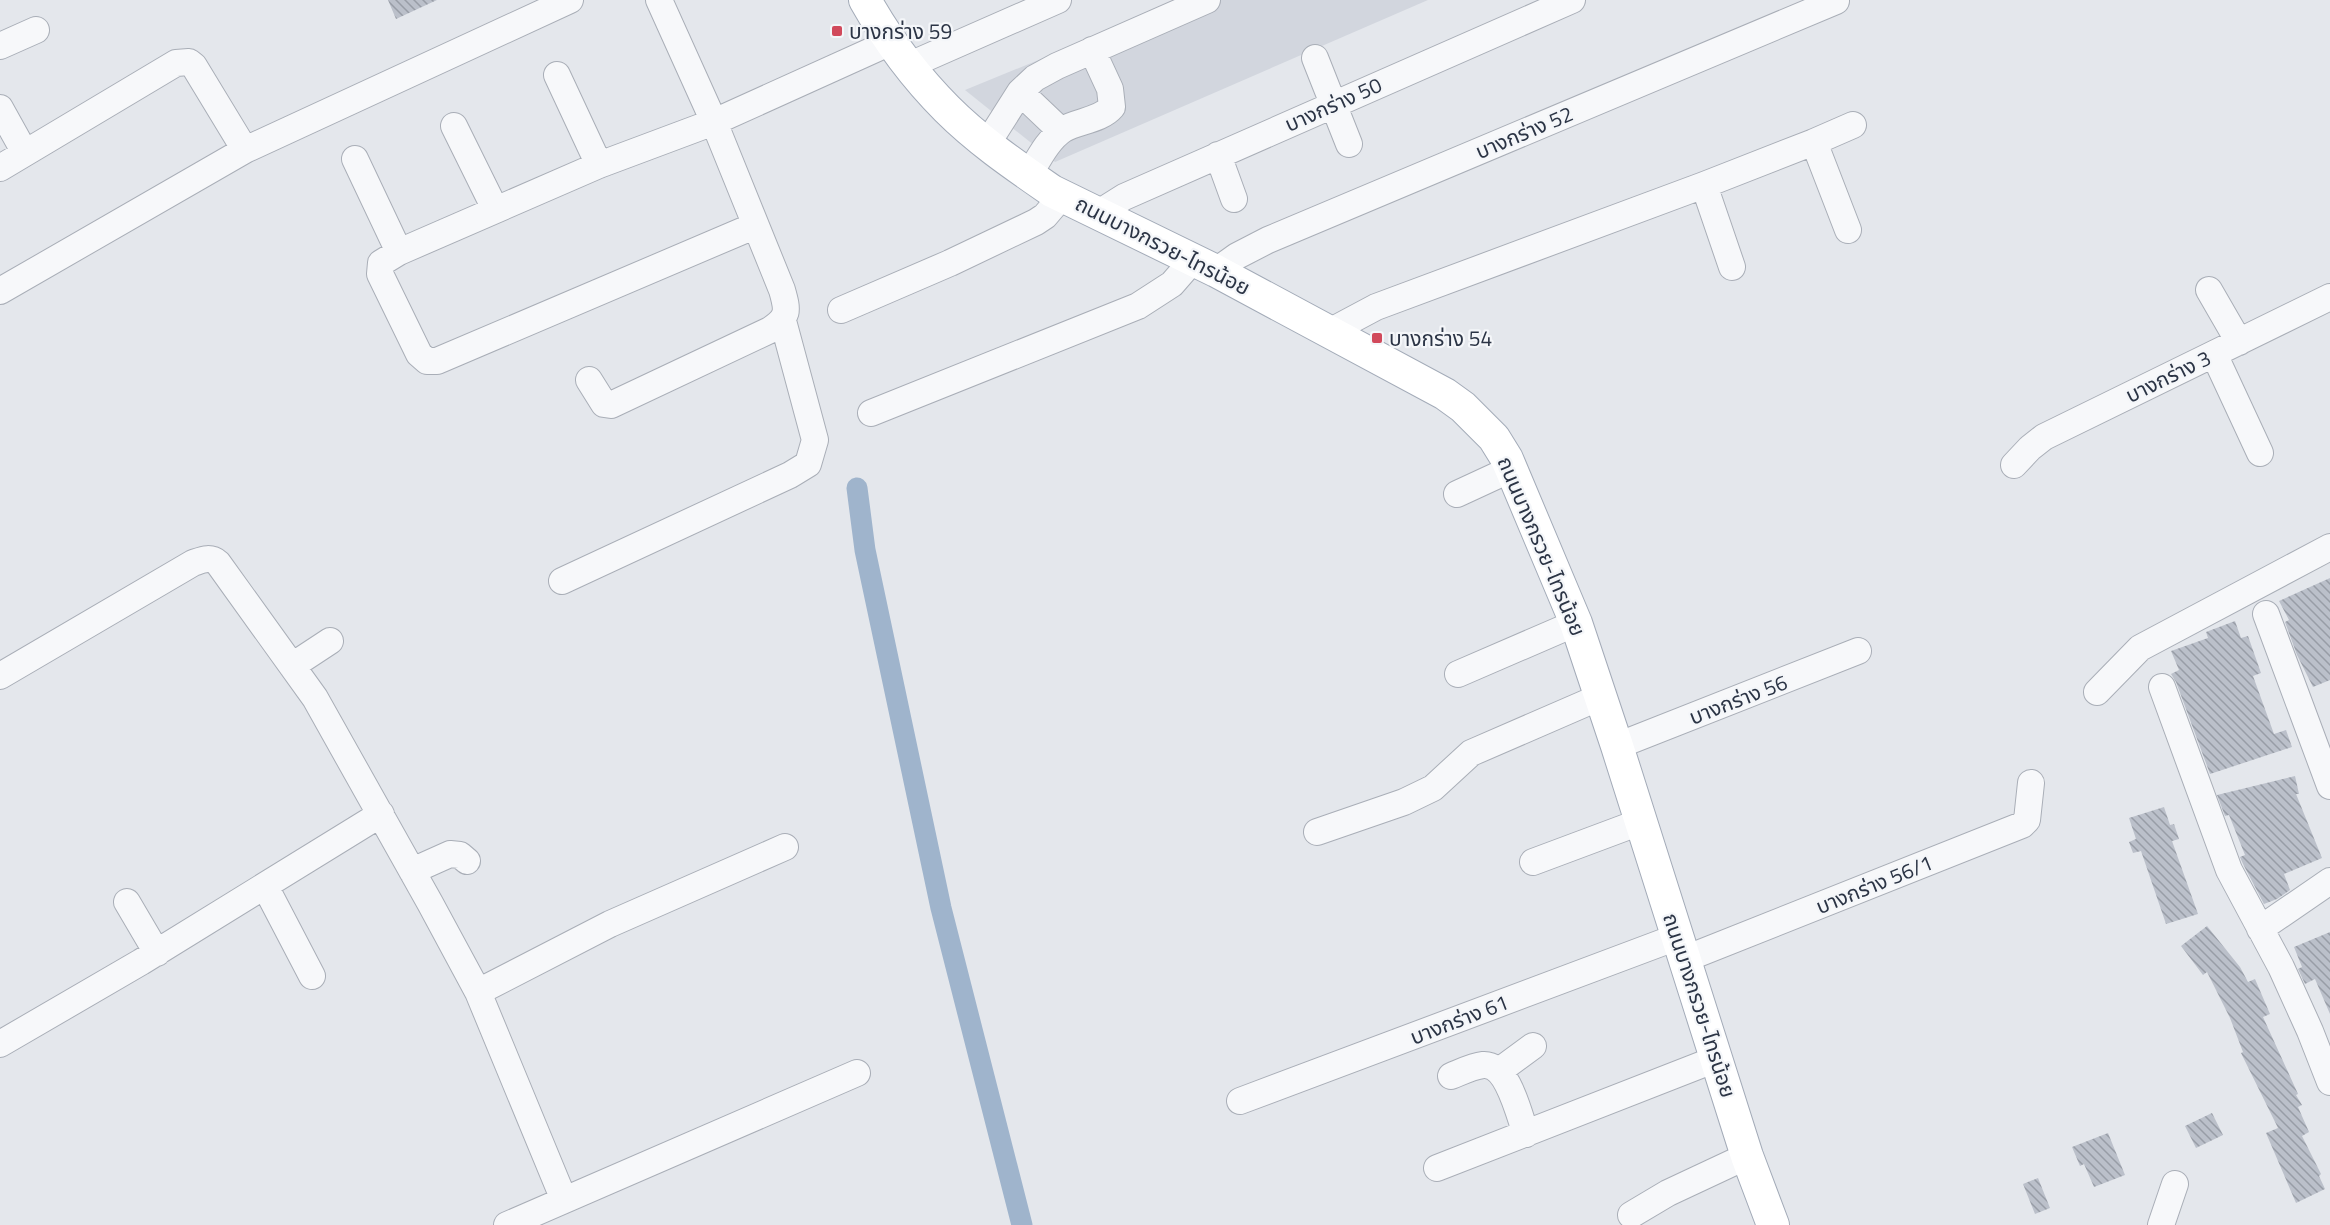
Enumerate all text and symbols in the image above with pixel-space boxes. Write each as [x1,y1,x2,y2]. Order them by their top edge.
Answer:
place label: บางกร่าง 59 [849,15,952,47]
marker: บางกร่าง 59 [830,24,844,38]
street label: บางกร่าง 50 [1279,68,1387,140]
street label: บางกร่าง 52 [1470,97,1578,167]
street label: ถนนบางกรวย-ไทรน้อย [1070,187,1256,303]
place label: บางกร่าง 54 [1389,322,1492,354]
marker: บางกร่าง 54 [1370,331,1384,345]
street label: บางกร่าง 3 [2120,342,2216,410]
street label: ถนนบางกรวย-ไทรน้อย [1490,451,1594,641]
street label: บางกร่าง 56 [1684,666,1792,732]
street label: บางกร่าง 56/1 [1811,846,1937,922]
street label: ถนนบางกรวย-ไทรน้อย [1655,908,1745,1102]
street label: บางกร่าง 61 [1405,986,1513,1052]

